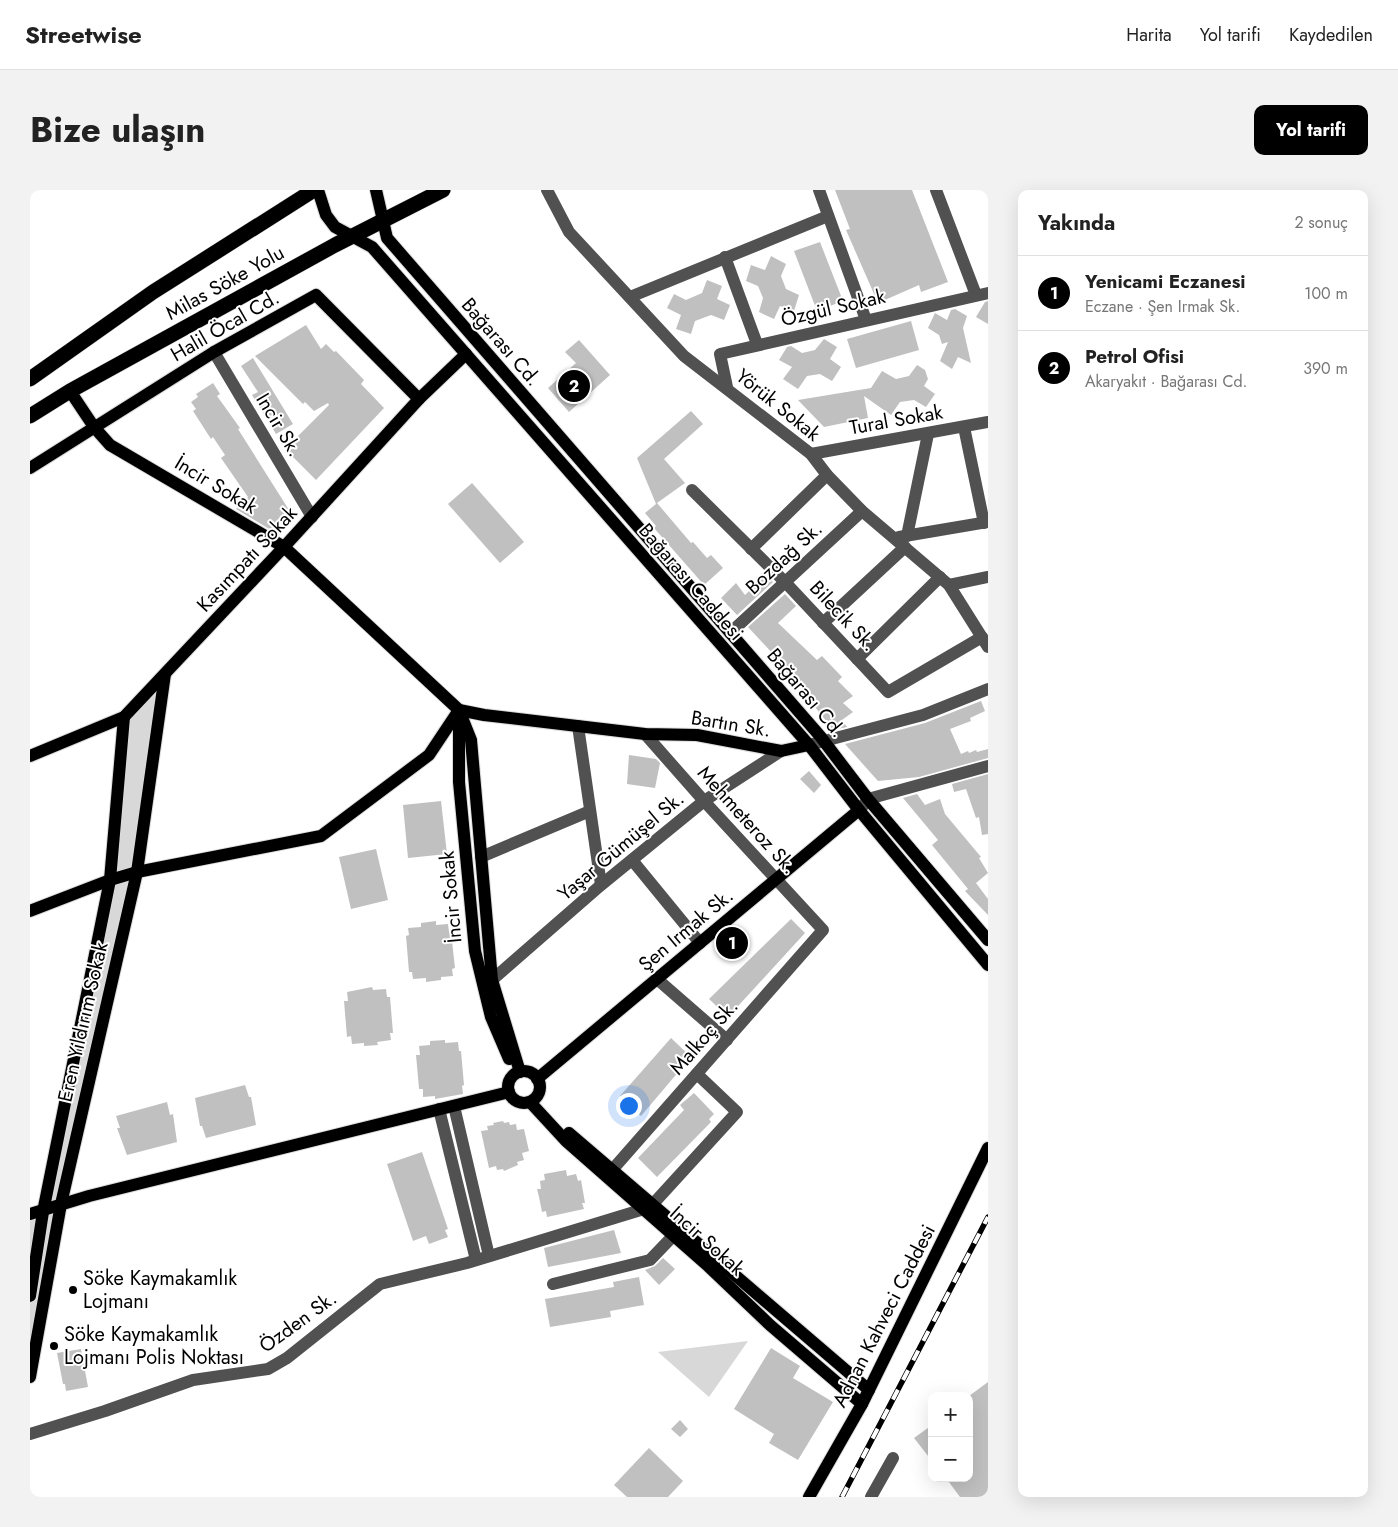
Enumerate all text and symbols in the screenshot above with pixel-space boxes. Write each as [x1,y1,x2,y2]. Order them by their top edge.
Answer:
text: Streetwise [25,17,142,52]
text: Harita [1126,22,1172,48]
text: Yol tarifi [1200,22,1261,48]
text: Kaydedilen [1289,22,1373,48]
text: Bize ulaşın [30,105,205,155]
button: Yol tarifi [1254,105,1368,155]
text: Yakında [1038,208,1115,238]
text: 2 sonuç [1294,211,1348,234]
street label: Milas Söke Yolu [160,238,290,328]
text: Yenicami Eczanesi [1085,268,1246,295]
street label: Özgül Sokak [778,282,888,334]
text: 1 [1050,282,1058,305]
text: 100 m [1304,282,1348,305]
street label: Halil Öcal Cd. [165,283,285,369]
street label: Bağarası Cd. [454,291,548,393]
text: Eczane · Şen Irmak Sk. [1085,295,1240,318]
text: Petrol Ofisi [1085,343,1184,370]
text: 2 [1049,357,1059,380]
text: 390 m [1303,357,1348,380]
street label: Yörük Sokak [729,362,827,448]
pin: 2 [558,367,590,405]
text: Akaryakıt · Bağarası Cd. [1085,370,1247,393]
street label: Incir Sk. [249,388,309,462]
street label: Tural Sokak [847,397,945,442]
street label: İncir Sokak [169,449,263,521]
street label: Kasımpatı Sokak [190,499,304,619]
street label: Bozdağ Sk. [739,515,829,601]
street label: Bağarası Caddesi [632,517,750,647]
street label: Bilecik Sk. [803,574,883,658]
street label: Bağarası Cd. [760,642,852,744]
street label: Bartın Sk. [689,703,773,745]
street label: Mehmeteroz Sk. [690,759,804,881]
street label: Yaşar Gümüşel Sk. [552,784,690,908]
street label: İncir Sokak [433,850,469,944]
street label: Şen Irmak Sk. [632,882,740,978]
pin: 1 [716,924,748,962]
street label: Eren Yıldırım Sokak [51,939,116,1105]
street label: Malkoç Sk. [663,993,745,1081]
your location [616,1093,642,1119]
street label: İncir Sokak [663,1199,751,1283]
street label: Adnan Kahveci Caddesi [825,1220,943,1412]
place label: Söke Kaymakamlık Lojmanı [83,1264,237,1316]
marker: Söke Kaymakamlık Lojmanı [67,1284,79,1296]
street label: Özden Sk. [253,1284,343,1360]
place label: Söke Kaymakamlık Lojmanı Polis Noktası [64,1320,244,1372]
marker: Söke Kaymakamlık Lojmanı Polis Noktası [48,1340,60,1352]
map controls [928,1392,973,1482]
button: + [928,1392,973,1437]
button: − [928,1437,973,1482]

